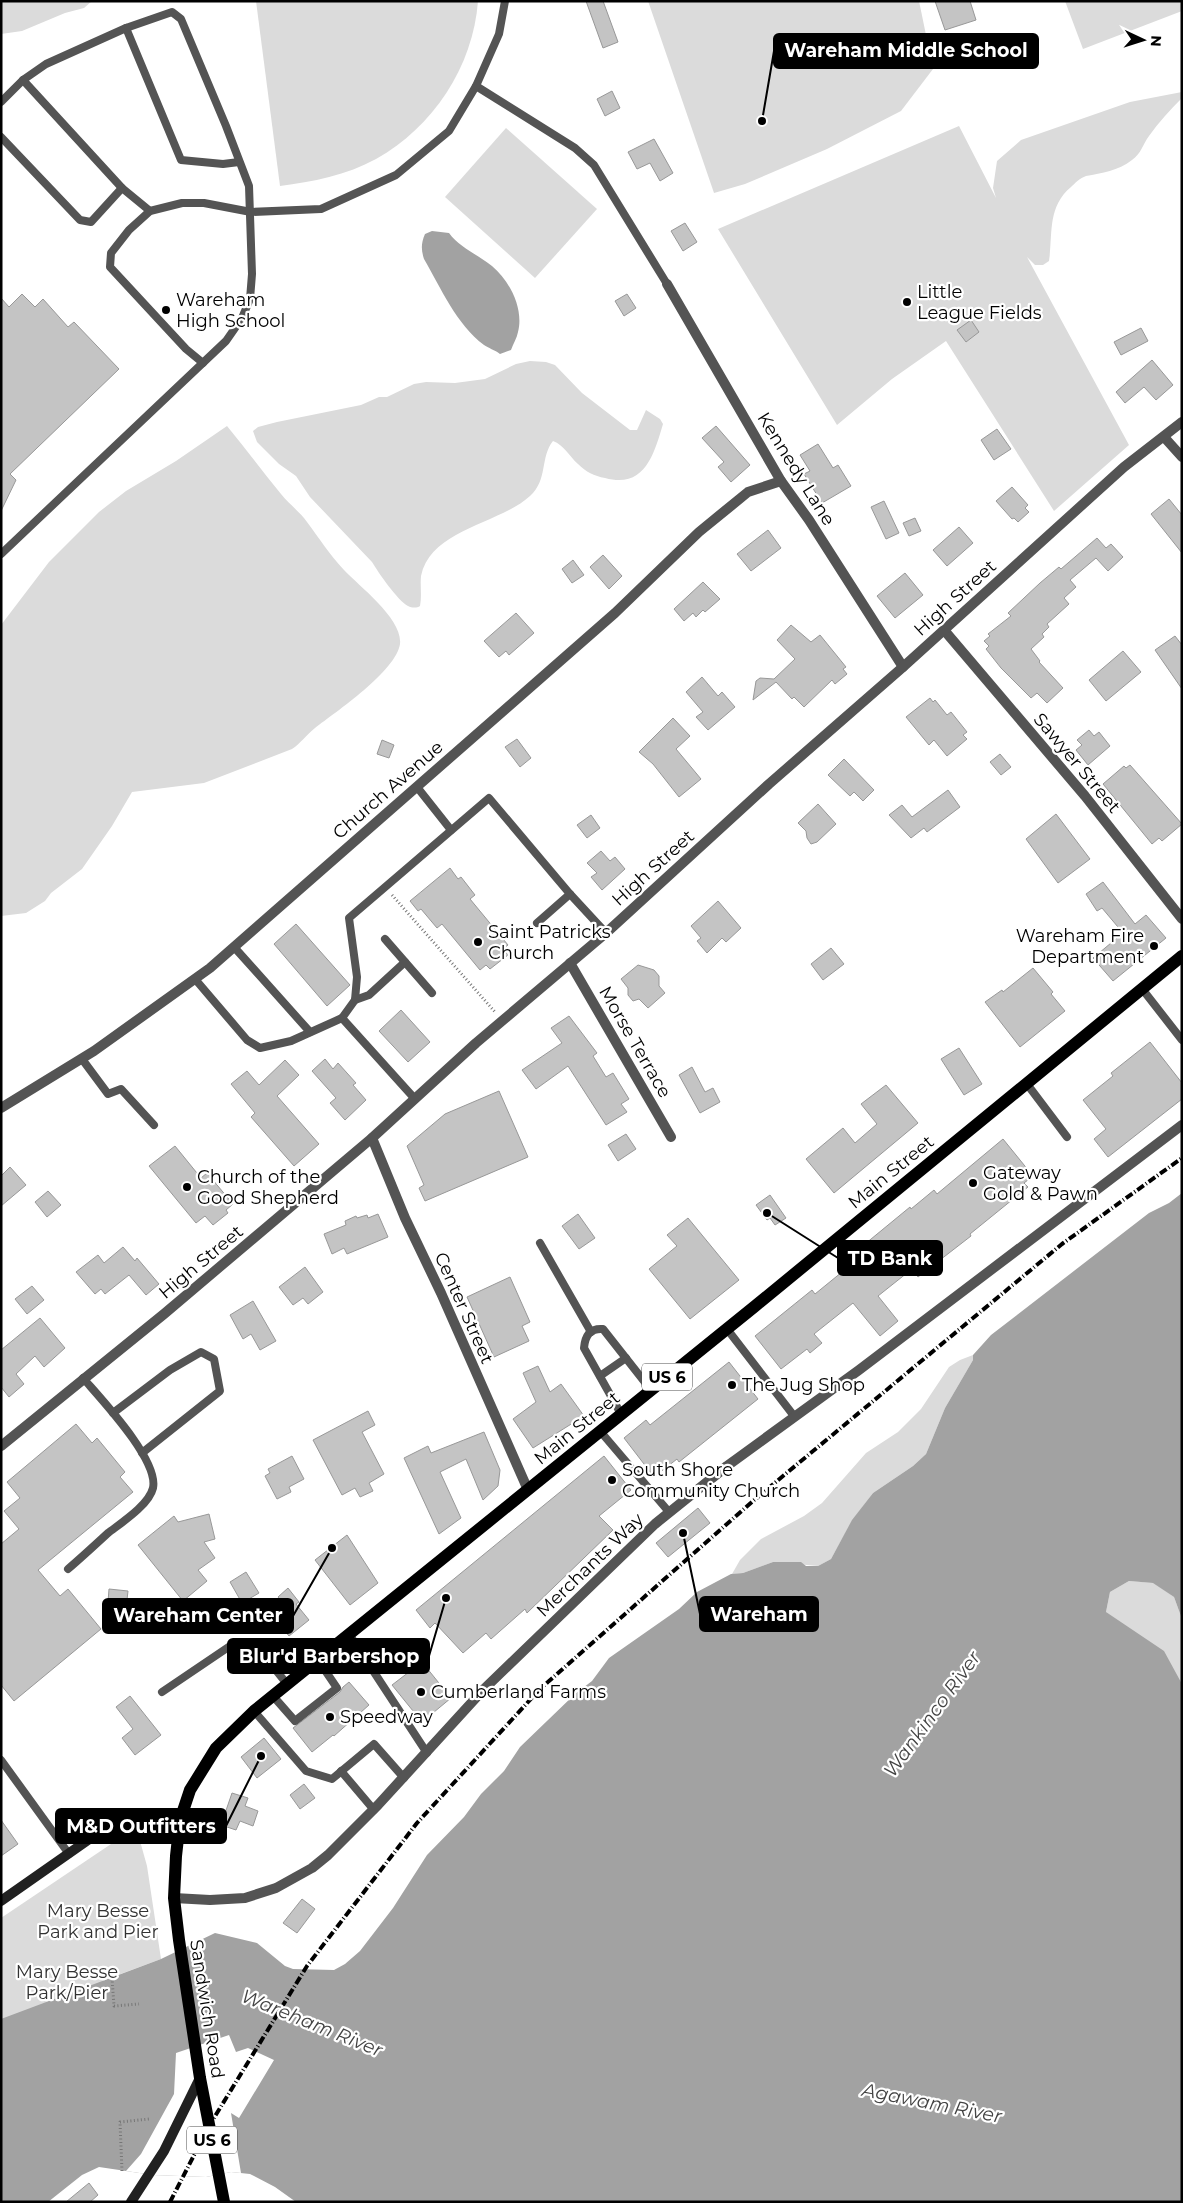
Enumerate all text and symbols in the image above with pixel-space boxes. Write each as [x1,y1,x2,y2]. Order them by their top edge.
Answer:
north arrow [1118,15,1168,65]
callout: Wareham Middle School [774,34,1038,68]
text: N [1147,35,1165,47]
text: Wareham Middle School [784,39,1028,62]
place label: Little League Fields [917,281,1042,324]
place label: Wareham High School [176,289,285,332]
marker: Little League Fields [901,296,913,308]
marker: Wareham High School [160,304,172,316]
street label: Kennedy Lane [752,408,840,530]
street label: High Street [909,555,1001,641]
street label: Sawyer Street [1029,708,1125,818]
street label: Church Avenue [328,736,448,844]
street label: High Street [607,825,699,911]
place label: Saint Patricks Church [488,921,611,964]
place label: Wareham Fire Department [1016,925,1144,968]
marker: Saint Patricks Church [472,936,484,948]
marker: Wareham Fire Department [1148,940,1160,952]
street label: Morse Terrace [594,982,676,1102]
street label: Main Street [844,1131,938,1213]
place label: Gateway Gold & Pawn [983,1162,1098,1205]
place label: Church of the Good Shepherd [197,1166,339,1209]
marker: Gateway Gold & Pawn [967,1177,979,1189]
marker: Church of the Good Shepherd [181,1181,193,1193]
street label: High Street [154,1220,248,1304]
callout: TD Bank [838,1241,942,1275]
text: TD Bank [848,1247,933,1270]
street label: Center Street [430,1249,498,1367]
road number: US 6 [642,1364,692,1390]
place label: The Jug Shop [742,1374,865,1396]
marker: The Jug Shop [726,1379,738,1391]
street label: Main Street [530,1387,624,1469]
place label: South Shore Community Church [622,1459,800,1502]
marker: South Shore Community Church [606,1474,618,1486]
street label: Merchants Way [532,1508,648,1621]
callout: Wareham [700,1597,818,1631]
callout: Wareham Center [103,1599,293,1633]
text: Wareham [710,1603,808,1626]
text: Wareham Center [113,1604,283,1627]
callout: Blur'd Barbershop [228,1639,429,1673]
text: Blur'd Barbershop [239,1645,419,1668]
water label: Wankinco River [879,1646,986,1781]
place label: Cumberland Farms [431,1681,606,1703]
marker: Cumberland Farms [415,1686,427,1698]
place label: Speedway [340,1706,433,1728]
marker: Speedway [324,1711,336,1723]
callout: M&D Outfitters [56,1809,226,1843]
text: M&D Outfitters [66,1815,216,1838]
park label: Mary Besse Park and Pier [37,1900,159,1943]
street label: Sandwich Road [185,1938,229,2080]
park label: Mary Besse Park/Pier [16,1961,118,2004]
water label: Wareham River [238,1984,386,2062]
water label: Agawam River [859,2078,1004,2128]
road number: US 6 [187,2126,237,2154]

